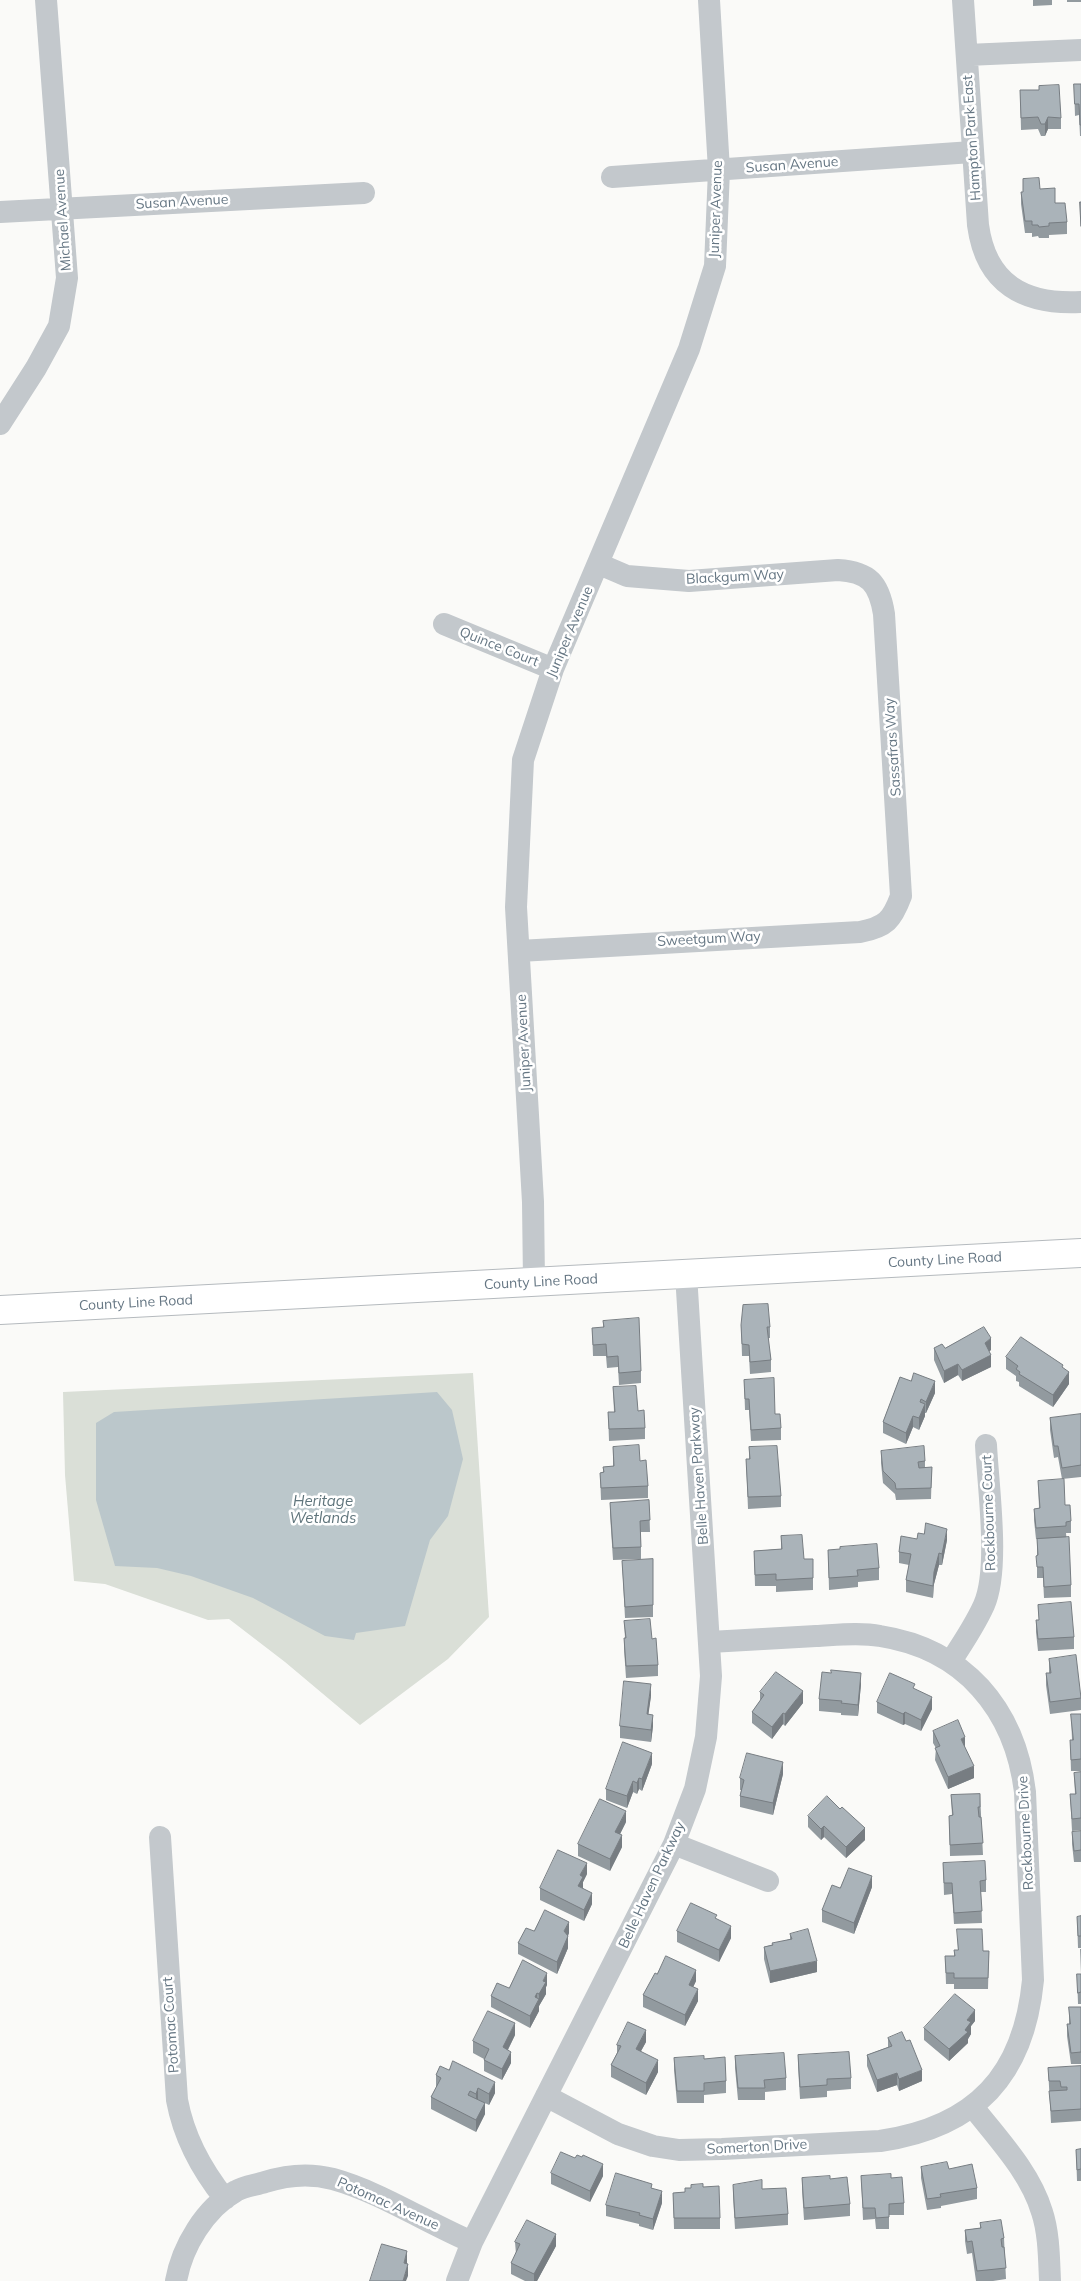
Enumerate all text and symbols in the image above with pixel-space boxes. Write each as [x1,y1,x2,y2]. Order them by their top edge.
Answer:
street label: Hampton Park East [959,75,985,201]
street label: Susan Avenue [745,153,839,177]
street label: Juniper Avenue [706,160,726,258]
street label: Michael Avenue [51,168,75,272]
street label: Susan Avenue [135,191,229,213]
street label: Blackgum Way [686,566,784,588]
street label: Juniper Avenue [543,584,597,680]
street label: Quince Court [457,623,541,671]
street label: Sassafras Way [881,697,905,797]
street label: Sweetgum Way [657,928,761,950]
street label: Juniper Avenue [513,994,535,1092]
street label: County Line Road [888,1249,1002,1271]
street label: County Line Road [484,1271,598,1293]
street label: County Line Road [79,1292,193,1314]
street label: Belle Haven Parkway [686,1407,712,1545]
street label: Rockbourne Court [979,1455,999,1571]
water label: Heritage Wetlands [289,1492,357,1527]
street label: Rockbourne Drive [1015,1775,1037,1891]
street label: Belle Haven Parkway [615,1819,689,1951]
street label: Potomac Court [159,1976,183,2074]
street label: Somerton Drive [706,2136,808,2158]
street label: Potomac Avenue [335,2174,441,2234]

